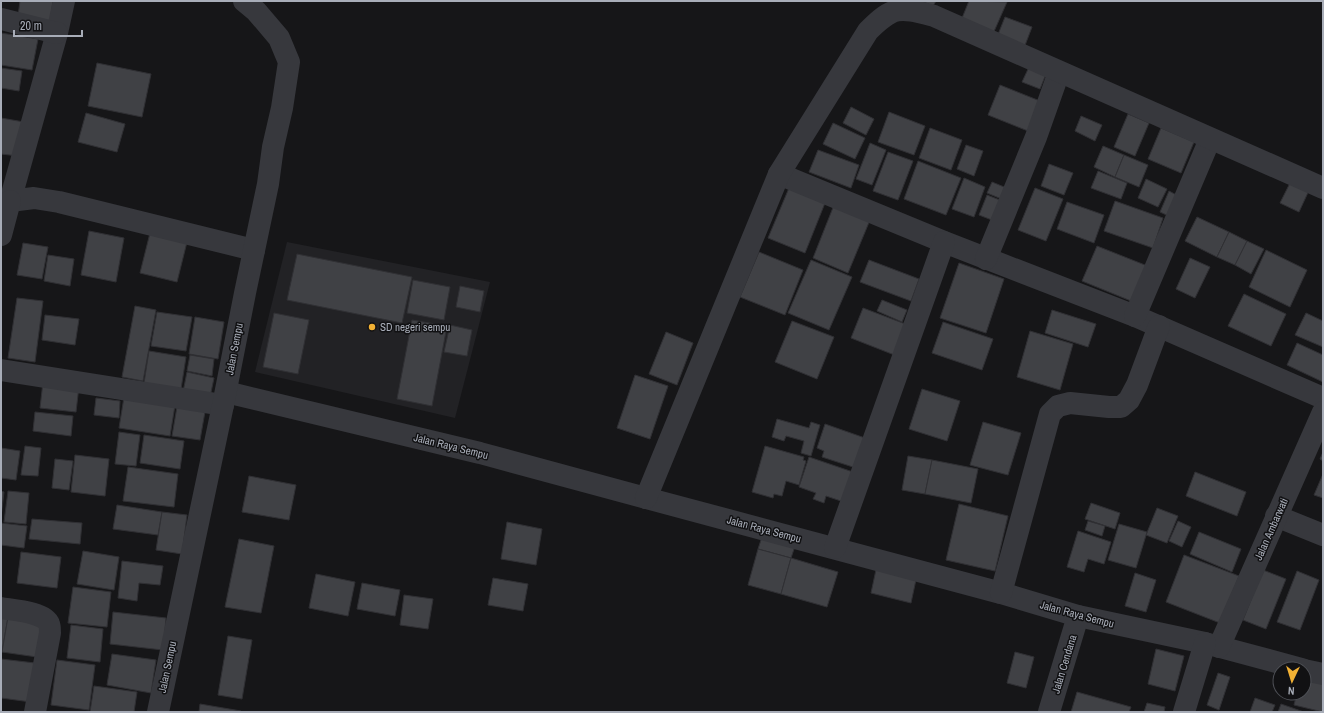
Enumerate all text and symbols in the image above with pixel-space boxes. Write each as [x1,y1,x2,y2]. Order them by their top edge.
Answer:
scale bar [14,12,82,38]
text: 20 m [20,18,42,34]
place label: SD negeri sempu [380,320,450,334]
street label: Jalan Sempu [222,322,246,376]
marker: SD negeri sempu [367,322,377,332]
street label: Jalan Raya Sempu [412,430,490,462]
street label: Jalan Ambarwati [1251,496,1291,562]
street label: Jalan Raya Sempu [725,512,803,546]
street label: Jalan Raya Sempu [1038,597,1116,631]
street label: Jalan Cendana [1048,633,1080,695]
street label: Jalan Sempu [155,640,179,694]
north arrow [1272,661,1312,701]
text: N [1288,684,1295,698]

